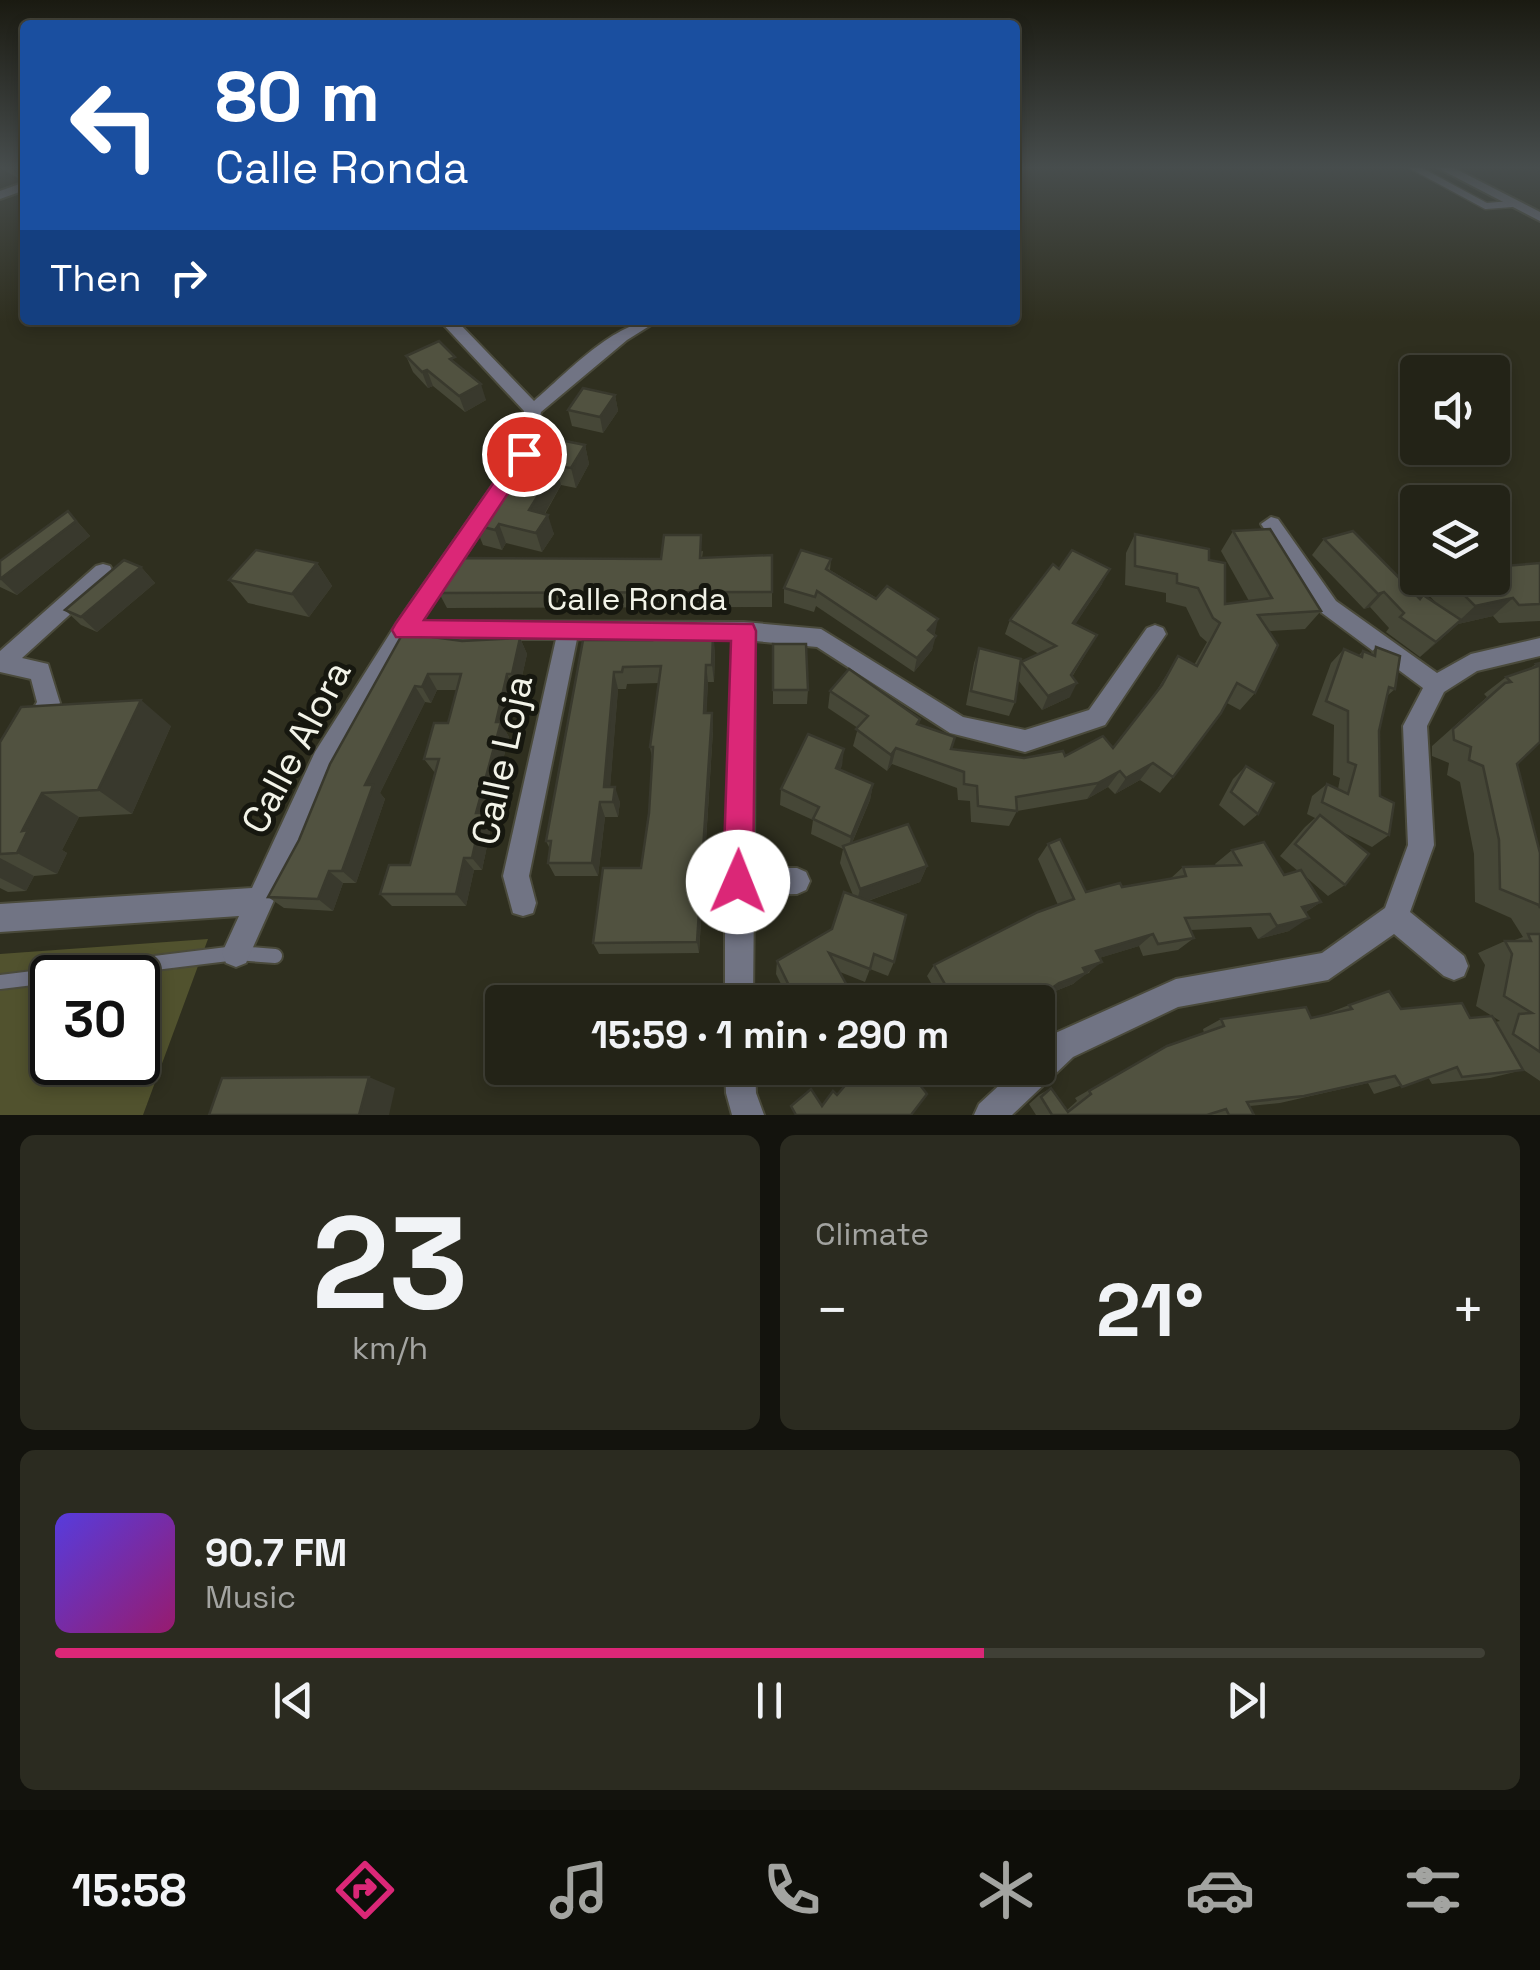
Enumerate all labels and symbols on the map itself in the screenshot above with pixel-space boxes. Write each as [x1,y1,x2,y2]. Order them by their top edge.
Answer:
pin [482,412,567,497]
street label: Calle Ronda [547,579,727,619]
street label: Calle Alora [230,652,362,842]
street label: Calle Loja [461,671,543,849]
position arrow [686,830,790,934]
speed limit sign: 30 [30,955,160,1085]

